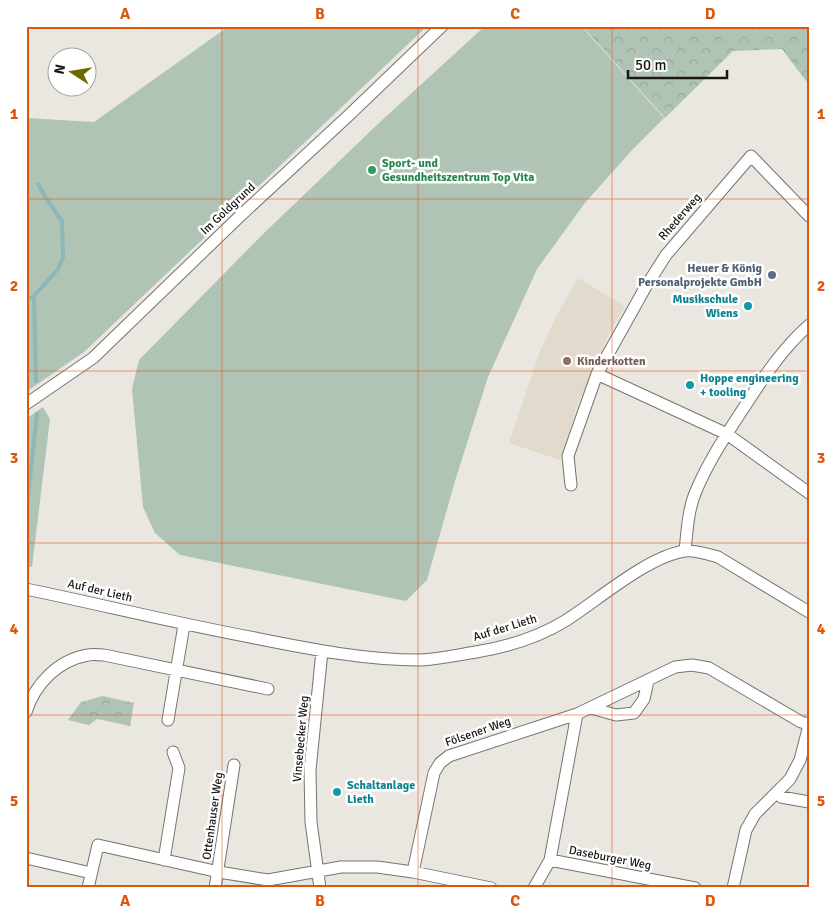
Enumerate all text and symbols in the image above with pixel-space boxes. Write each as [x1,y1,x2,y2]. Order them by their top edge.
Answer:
text: A [120,4,131,24]
text: B [315,4,325,24]
text: C [510,4,520,24]
text: D [705,4,716,24]
north arrow [48,48,98,98]
scale bar [628,48,726,80]
text: 50 m [635,56,666,74]
text: N [50,63,69,76]
text: 1 [10,104,19,124]
text: 1 [817,104,826,124]
place label: Sport- und Gesundheitszentrum Top Vita [382,156,534,185]
marker: Sport- und Gesundheitszentrum Top Vita [366,164,378,176]
street label: Im Goldgrund [197,180,259,238]
street label: Rhederweg [655,190,705,244]
place label: Heuer & König Personalprojekte GmbH [638,261,763,290]
marker: Heuer & König Personalprojekte GmbH [766,269,778,281]
text: 2 [10,276,18,296]
text: 2 [817,276,825,296]
place label: Musikschule Wiens [672,292,739,321]
marker: Musikschule Wiens [742,300,754,312]
place label: Kinderkotten [577,354,646,369]
marker: Kinderkotten [561,355,573,367]
place label: Hoppe engineering + tooling [700,371,799,400]
marker: Hoppe engineering + tooling [684,379,696,391]
text: 3 [10,448,18,468]
text: 3 [817,448,825,468]
street label: Auf der Lieth [66,576,134,606]
street label: Auf der Lieth [471,611,539,645]
text: 4 [10,619,19,639]
text: 4 [817,619,826,639]
street label: Vinsebecker Weg [290,695,312,783]
street label: Fölsener Weg [443,714,513,750]
street label: Ottenhauser Weg [199,771,227,861]
place label: Schaltanlage Lieth [347,778,415,807]
marker: Schaltanlage Lieth [331,786,343,798]
text: 5 [10,791,18,811]
text: 5 [817,791,825,811]
street label: Daseburger Weg [567,843,653,873]
text: A [120,891,131,911]
text: B [315,891,325,911]
text: C [510,891,520,911]
text: D [705,891,716,911]

